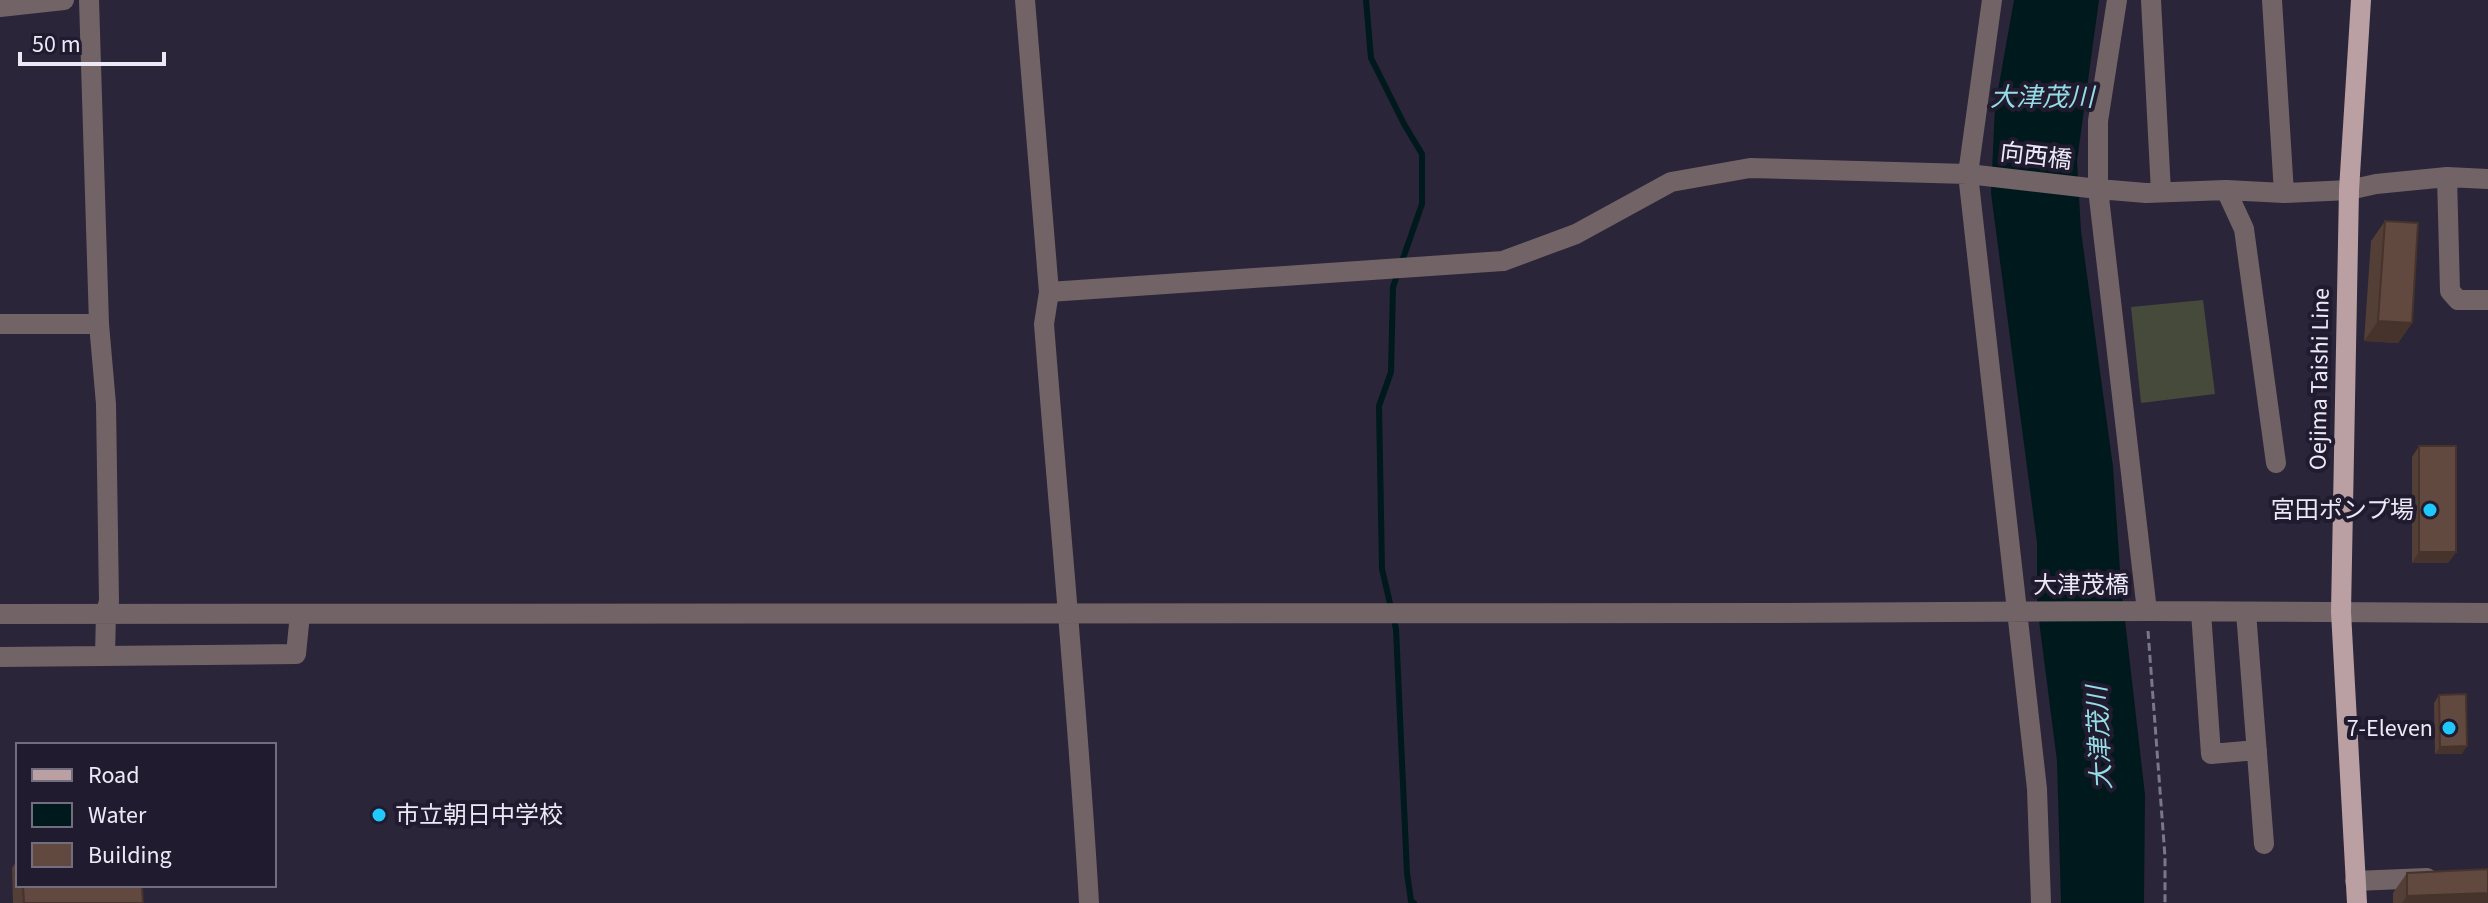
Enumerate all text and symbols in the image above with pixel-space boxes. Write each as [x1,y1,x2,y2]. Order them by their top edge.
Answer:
scale bar [20,16,164,66]
text: 50 m [32,27,81,62]
water label: 大津茂川 [1990,79,2097,116]
street label: 向西橋 [1998,135,2074,178]
street label: Oejima Taishi Line [2300,288,2339,470]
place label: 宮田ポンプ場 [2271,493,2414,528]
marker: 宮田ポンプ場 [2421,501,2439,519]
street label: 大津茂橋 [2033,568,2129,603]
water label: 大津茂川 [2078,682,2121,791]
place label: 7-Eleven [2347,711,2433,746]
marker: 7-Eleven [2440,719,2458,737]
legend [16,743,276,887]
text: Road [88,758,140,793]
text: Water [88,798,147,833]
place label: 市立朝日中学校 [395,798,563,833]
marker: 市立朝日中学校 [370,806,388,824]
text: Building [88,838,172,873]

